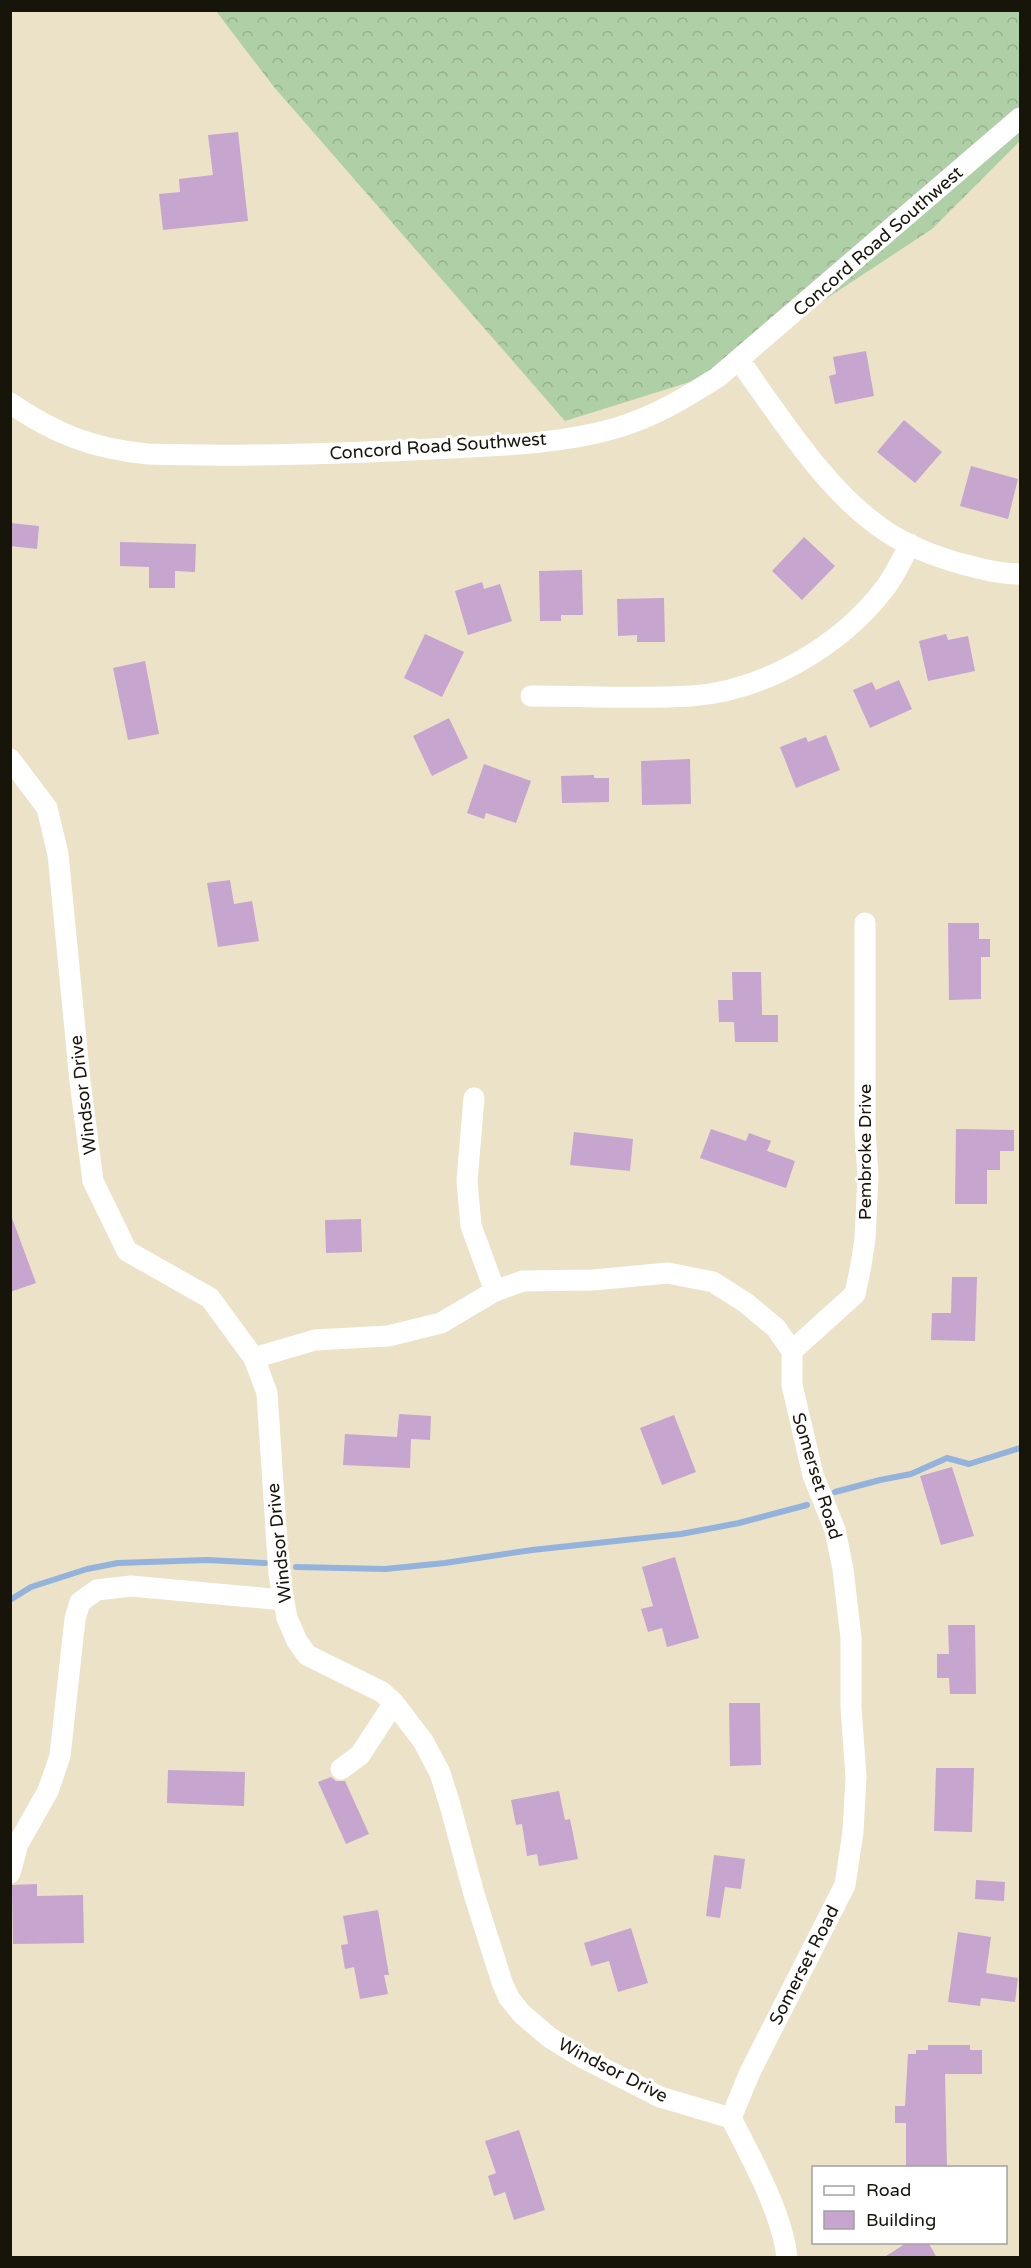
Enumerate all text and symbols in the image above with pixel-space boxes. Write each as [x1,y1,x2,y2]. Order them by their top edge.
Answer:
street label: Concord Road Southwest [789,161,967,321]
street label: Concord Road Southwest [329,427,547,465]
street label: Windsor Drive [65,1034,101,1156]
street label: Pembroke Drive [854,1084,876,1220]
street label: Somerset Road [787,1410,847,1542]
street label: Windsor Drive [262,1482,296,1604]
street label: Somerset Road [764,1902,844,2028]
street label: Windsor Drive [554,2033,672,2107]
legend [812,2166,1007,2244]
text: Road [866,2179,911,2201]
text: Building [866,2209,936,2231]

